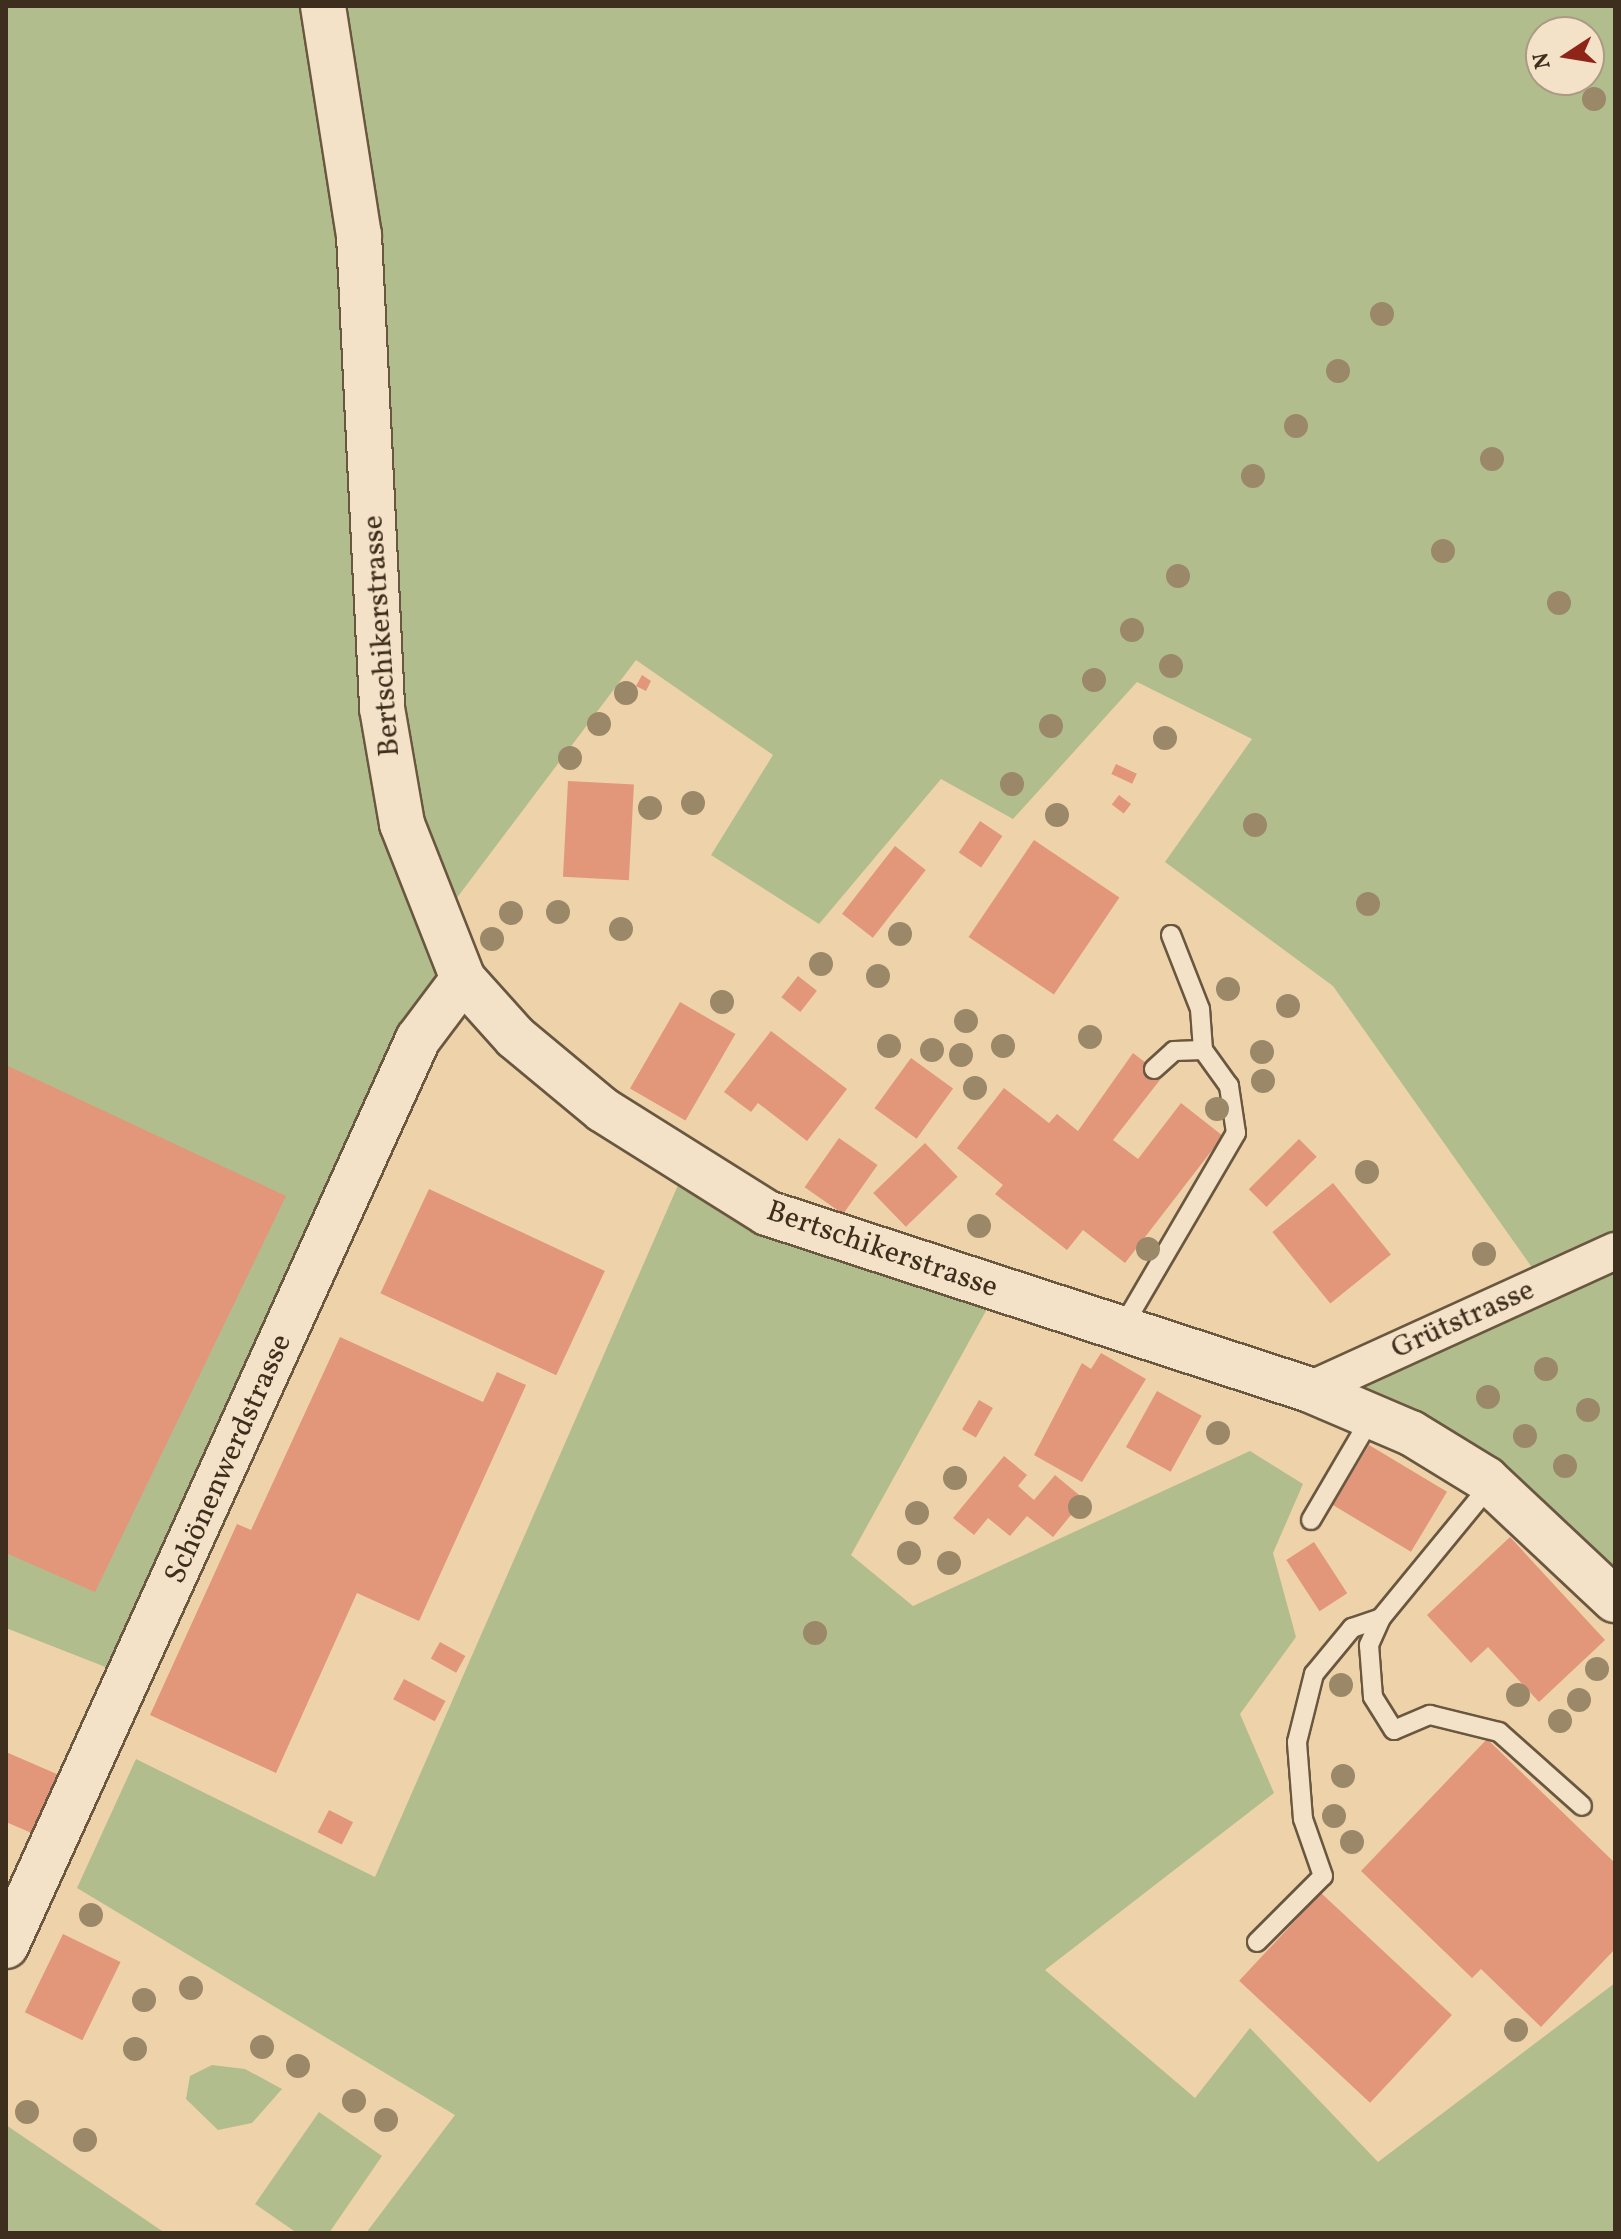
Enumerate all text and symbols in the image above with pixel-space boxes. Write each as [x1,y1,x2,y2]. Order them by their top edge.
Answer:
north arrow [1525,16,1605,96]
text: N [1526,50,1560,72]
street label: Bertschikerstrasse [356,514,408,758]
street label: Bertschikerstrasse [762,1194,1002,1306]
street label: Grütstrasse [1386,1272,1540,1368]
street label: Schönenwerdstrasse [158,1329,300,1589]

